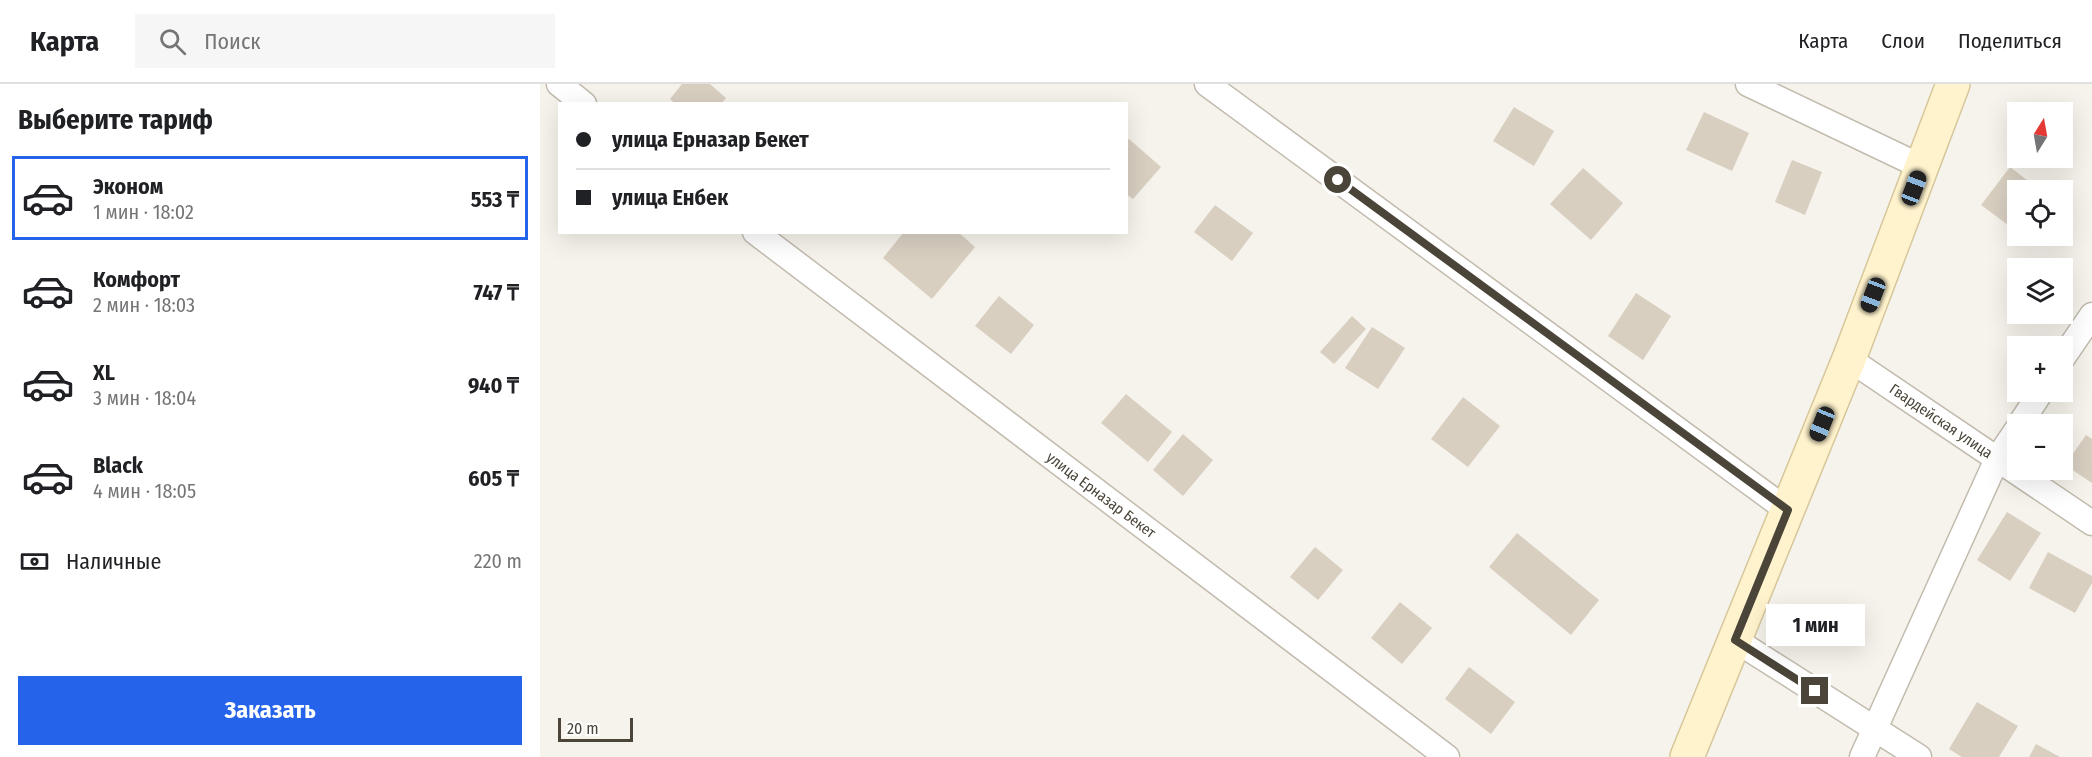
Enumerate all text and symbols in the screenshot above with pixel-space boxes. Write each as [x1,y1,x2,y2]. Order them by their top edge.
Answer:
search box [135,14,555,68]
text: Карта [30,25,99,58]
icon: search [156,25,189,58]
text: Поиск [204,28,261,55]
text: Карта [1798,28,1848,54]
text: Слои [1881,28,1925,54]
text: Поделиться [1958,28,2062,54]
north arrow [2007,102,2073,168]
map controls [2007,102,2073,480]
text: Выберите тариф [18,104,213,136]
text: улица Ерназар Бекет [612,126,809,153]
route start [1324,166,1351,193]
car [1899,168,1929,208]
icon: car [21,171,75,225]
text: Эконом [93,173,163,200]
button: locate [2007,180,2073,246]
text: улица Енбек [612,184,728,211]
text: 553 ₸ [471,186,519,213]
text: 1 мин · 18:02 [93,200,194,224]
button: layers [2007,258,2073,324]
icon: car [21,264,75,318]
text: Комфорт [93,266,180,293]
car [1858,275,1888,315]
text: 747 ₸ [474,279,519,306]
text: 2 мин · 18:03 [93,293,195,317]
button: + [2007,336,2073,402]
icon: car [21,357,75,411]
text: XL [93,359,115,386]
text: 940 ₸ [468,372,519,399]
street label: Гвардейская улица [1886,380,1996,462]
text: 3 мин · 18:04 [93,386,196,410]
car [1807,404,1837,444]
button: − [2007,414,2073,480]
street label: улица Ерназар Бекет [1043,448,1160,543]
icon: car [21,450,75,504]
text: Black [93,452,143,479]
text: 605 ₸ [468,465,519,492]
text: 4 мин · 18:05 [93,479,196,503]
icon: cash [18,545,51,578]
text: Наличные [66,548,161,575]
text: 220 m [474,549,522,573]
callout: 1 мин [1766,604,1864,646]
text: 1 мин [1792,613,1839,637]
button: Заказать [18,676,522,745]
route end [1801,677,1828,704]
scale bar [558,715,633,742]
text: 20 m [567,719,598,738]

